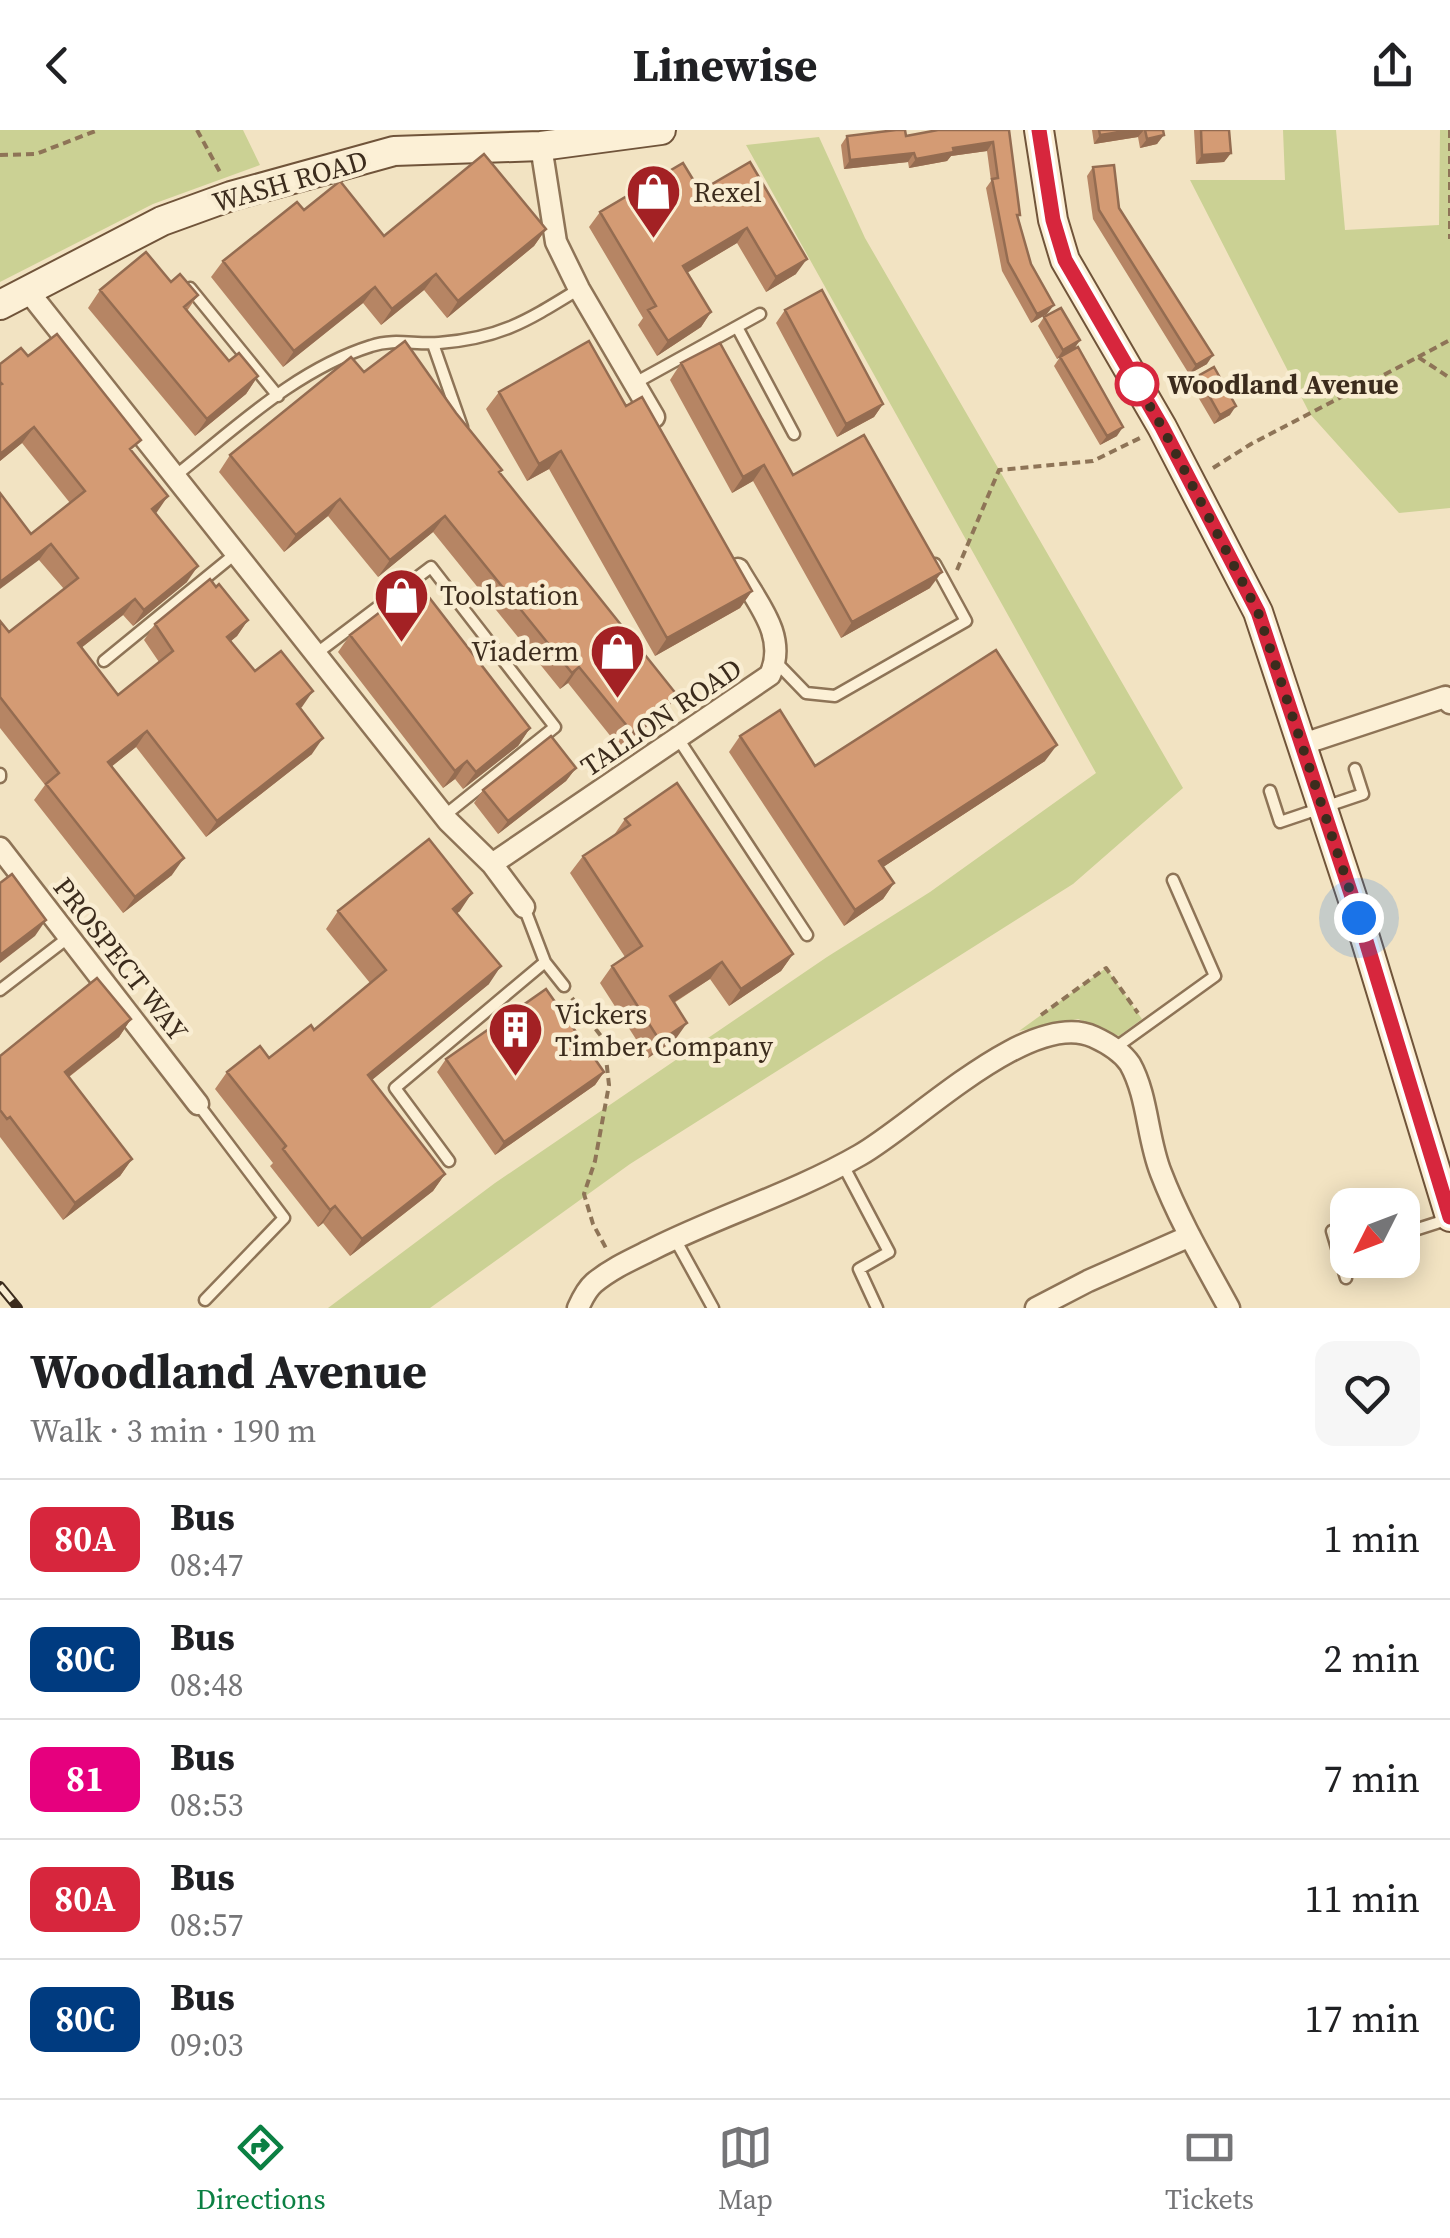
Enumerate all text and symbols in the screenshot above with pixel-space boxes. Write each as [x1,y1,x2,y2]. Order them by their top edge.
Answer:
text: Linewise [633,34,818,96]
icon: back [30,38,85,93]
icon: share [1365,38,1420,93]
street label: WASH ROAD [208,141,372,221]
shop icon: Rexel [624,162,684,241]
place label: Rexel [693,173,762,211]
marker: Woodland Avenue [1116,363,1158,405]
place label: Woodland Avenue [1167,365,1399,403]
shop icon: Toolstation [371,565,431,644]
place label: Toolstation [440,576,579,614]
shop icon: Viaderm [588,621,648,700]
place label: Viaderm [471,632,579,670]
street label: TALLON ROAD [573,649,749,785]
street label: PROSPECT WAY [45,869,197,1049]
your location [1334,893,1384,943]
place label: Vickers Timber Company [555,995,774,1065]
building icon: Vickers Timber Company [486,1000,546,1079]
north arrow [1330,1188,1420,1278]
map controls [1330,1188,1420,1278]
text: Woodland Avenue [30,1338,427,1404]
button: heart [1315,1341,1420,1446]
text: Walk · 3 min · 190 m [30,1409,316,1453]
text: Bus [170,1491,235,1543]
text: 1 min [1324,1513,1420,1565]
text: 80A [54,1515,116,1563]
text: 08:47 [170,1543,244,1587]
text: Bus [170,1611,235,1663]
text: 2 min [1324,1633,1420,1685]
text: 80C [55,1635,115,1683]
text: 08:48 [170,1663,244,1707]
text: Bus [170,1731,235,1783]
text: 7 min [1324,1753,1420,1805]
text: 81 [66,1755,104,1803]
text: 08:53 [170,1783,244,1827]
text: Bus [170,1851,235,1903]
text: 11 min [1305,1873,1420,1925]
text: 80A [54,1875,116,1923]
text: 08:57 [170,1903,244,1947]
text: Bus [170,1971,235,2023]
text: 17 min [1305,1993,1420,2045]
text: 80C [55,1995,115,2043]
text: 09:03 [170,2023,244,2067]
tab: Directions [196,2120,326,2218]
tab: Map [718,2120,773,2218]
tab: Tickets [1165,2120,1254,2218]

